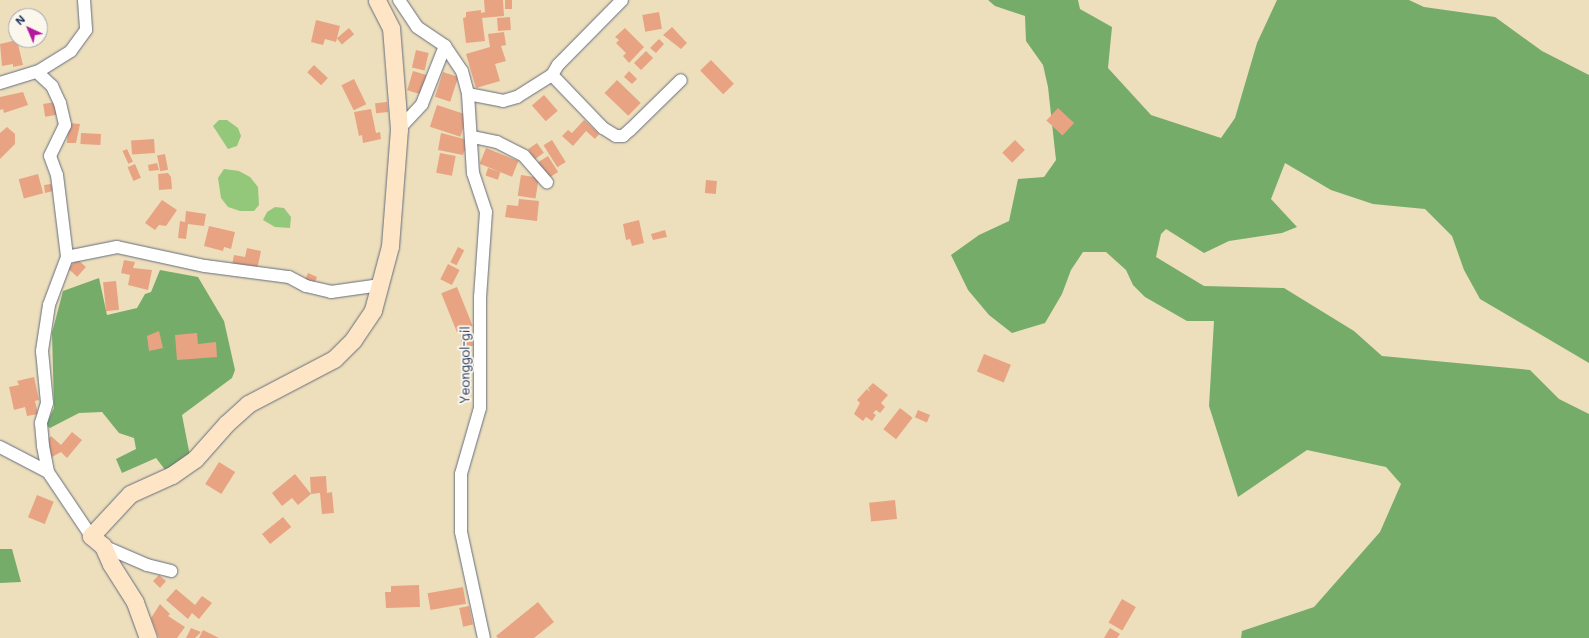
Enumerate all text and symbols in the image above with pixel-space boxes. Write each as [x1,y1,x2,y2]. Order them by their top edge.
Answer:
north arrow [8,8,48,48]
text: N [12,11,28,28]
street label: Yeonggol-gil [457,326,473,404]

